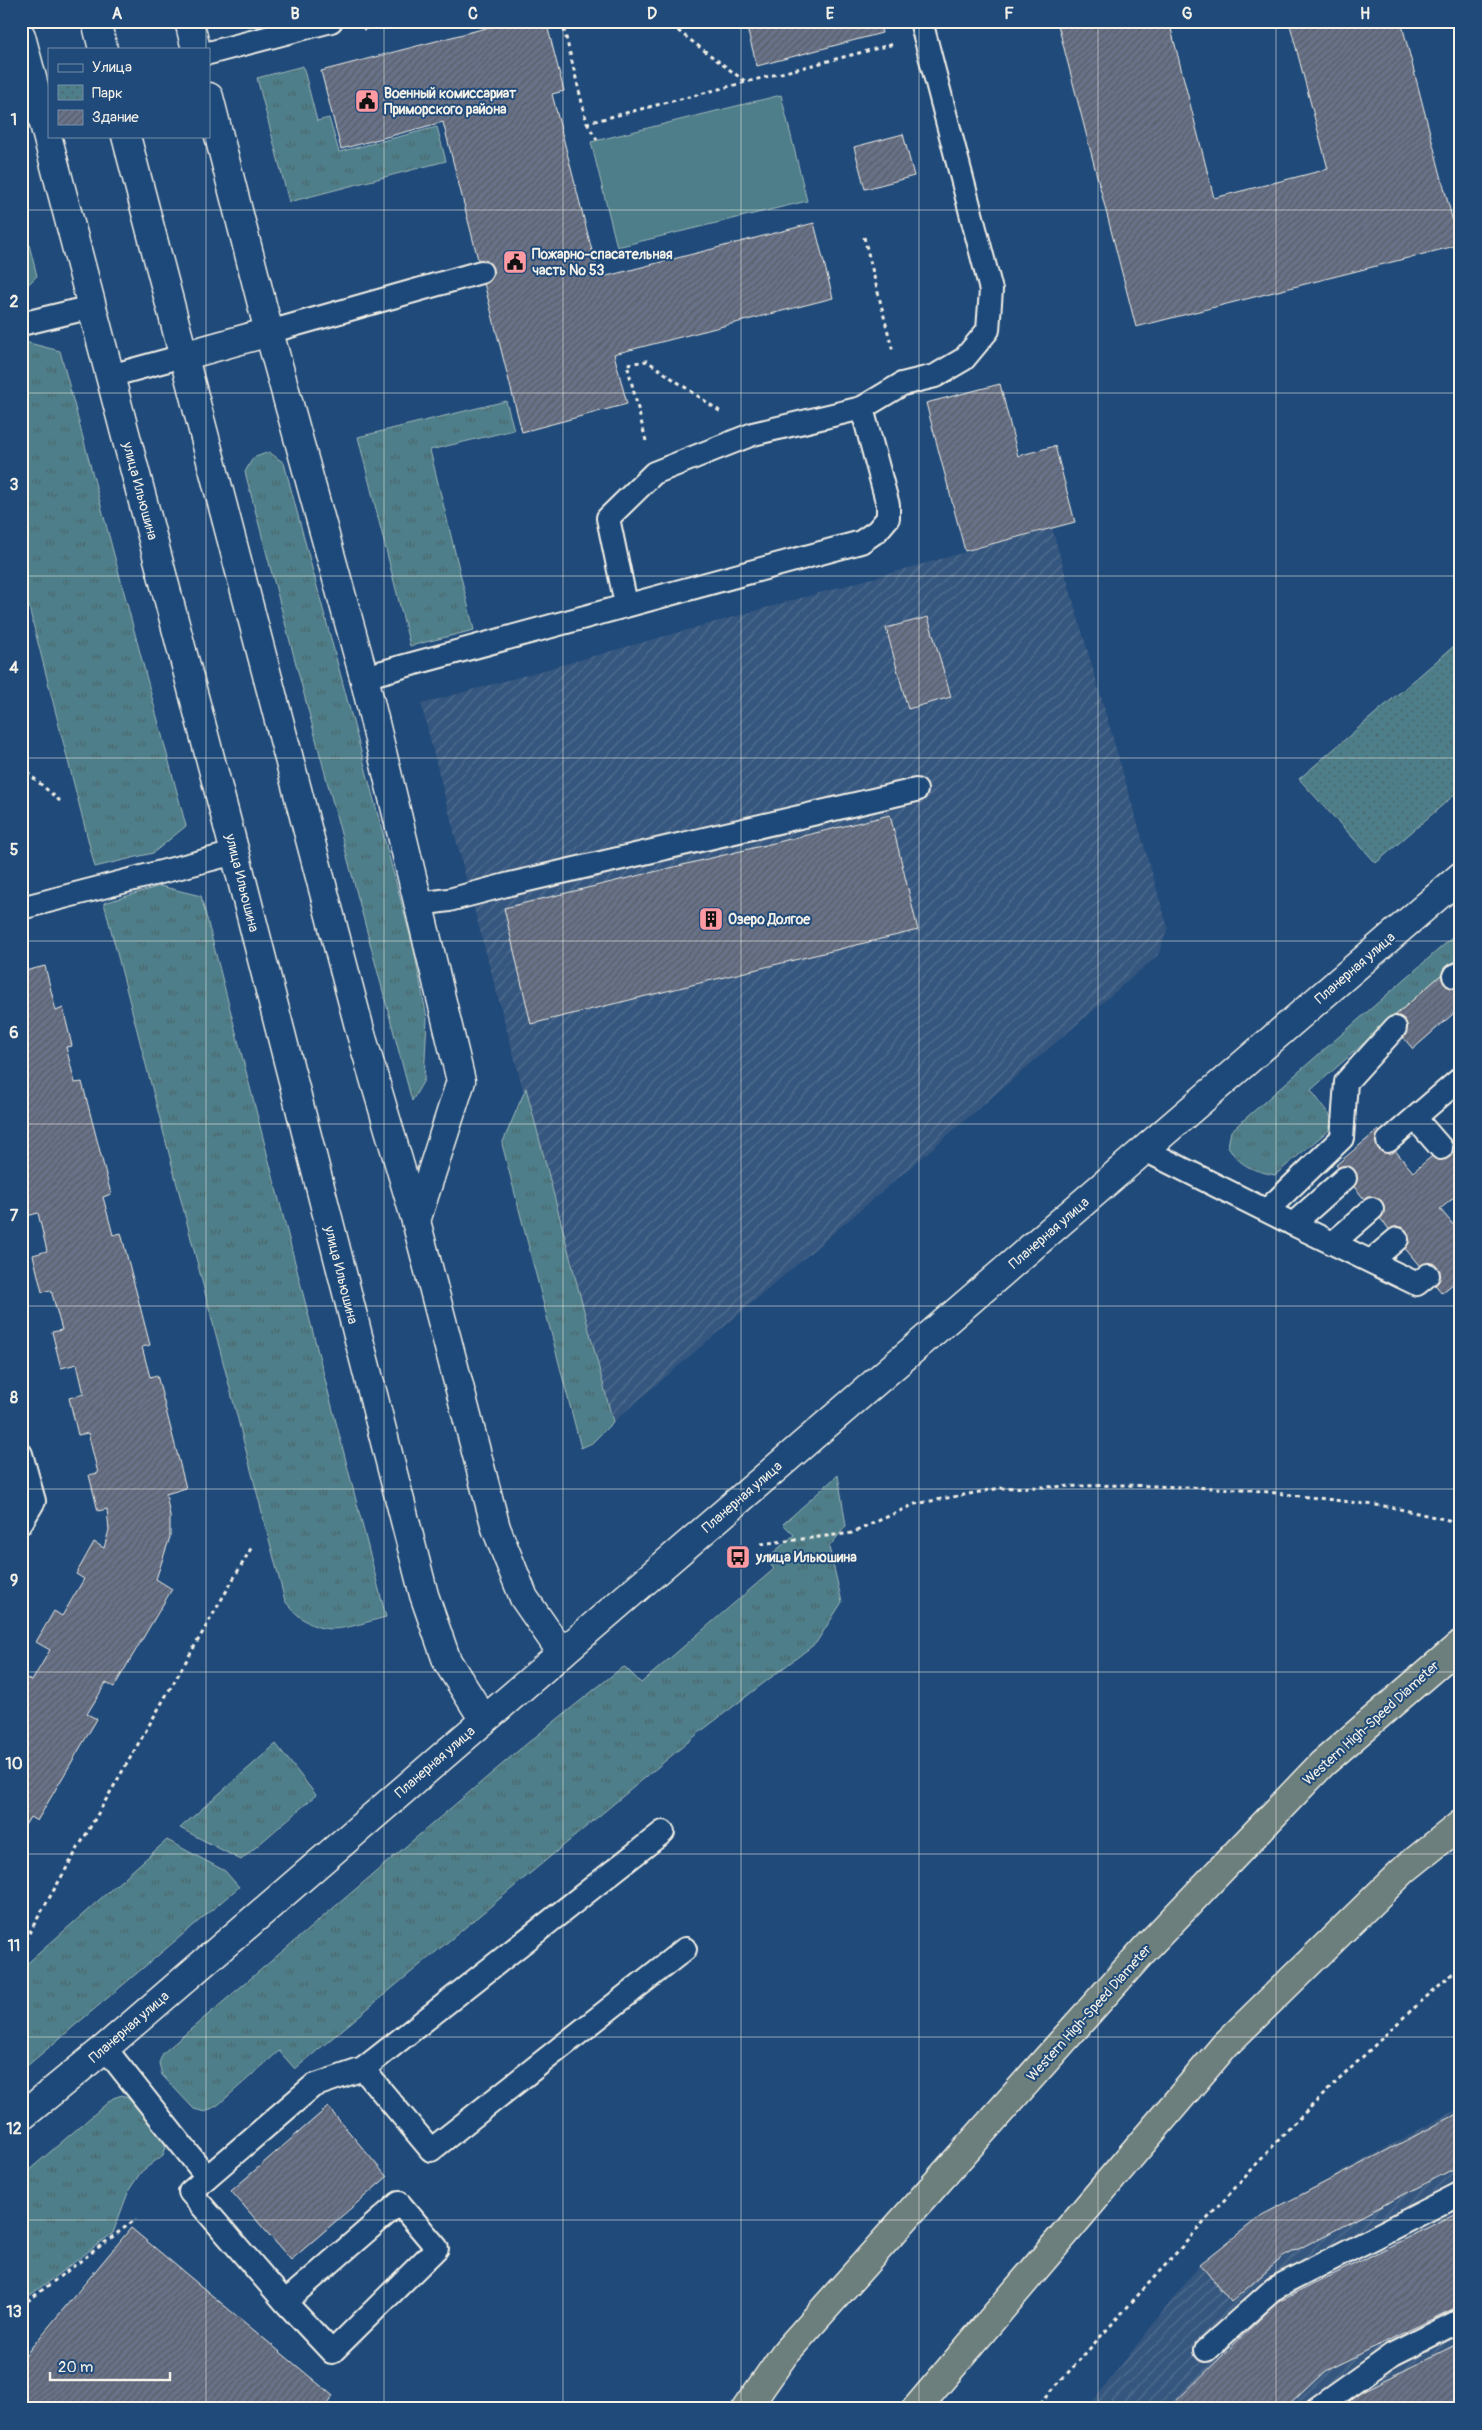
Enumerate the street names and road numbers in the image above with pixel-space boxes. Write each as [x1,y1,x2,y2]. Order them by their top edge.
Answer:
street label: улица Ильюшина [119,439,161,542]
street label: улица Ильюшина [221,831,262,934]
street label: Планерная улица [1311,929,1399,1007]
street label: Планерная улица [1005,1194,1093,1272]
street label: улица Ильюшина [320,1223,361,1326]
street label: Планерная улица [698,1458,786,1536]
street label: Western High-Speed Diameter [1299,1657,1443,1789]
street label: Планерная улица [391,1723,479,1801]
street label: Western High-Speed Diameter [1023,1941,1155,2085]
street label: Планерная улица [85,1988,173,2066]

